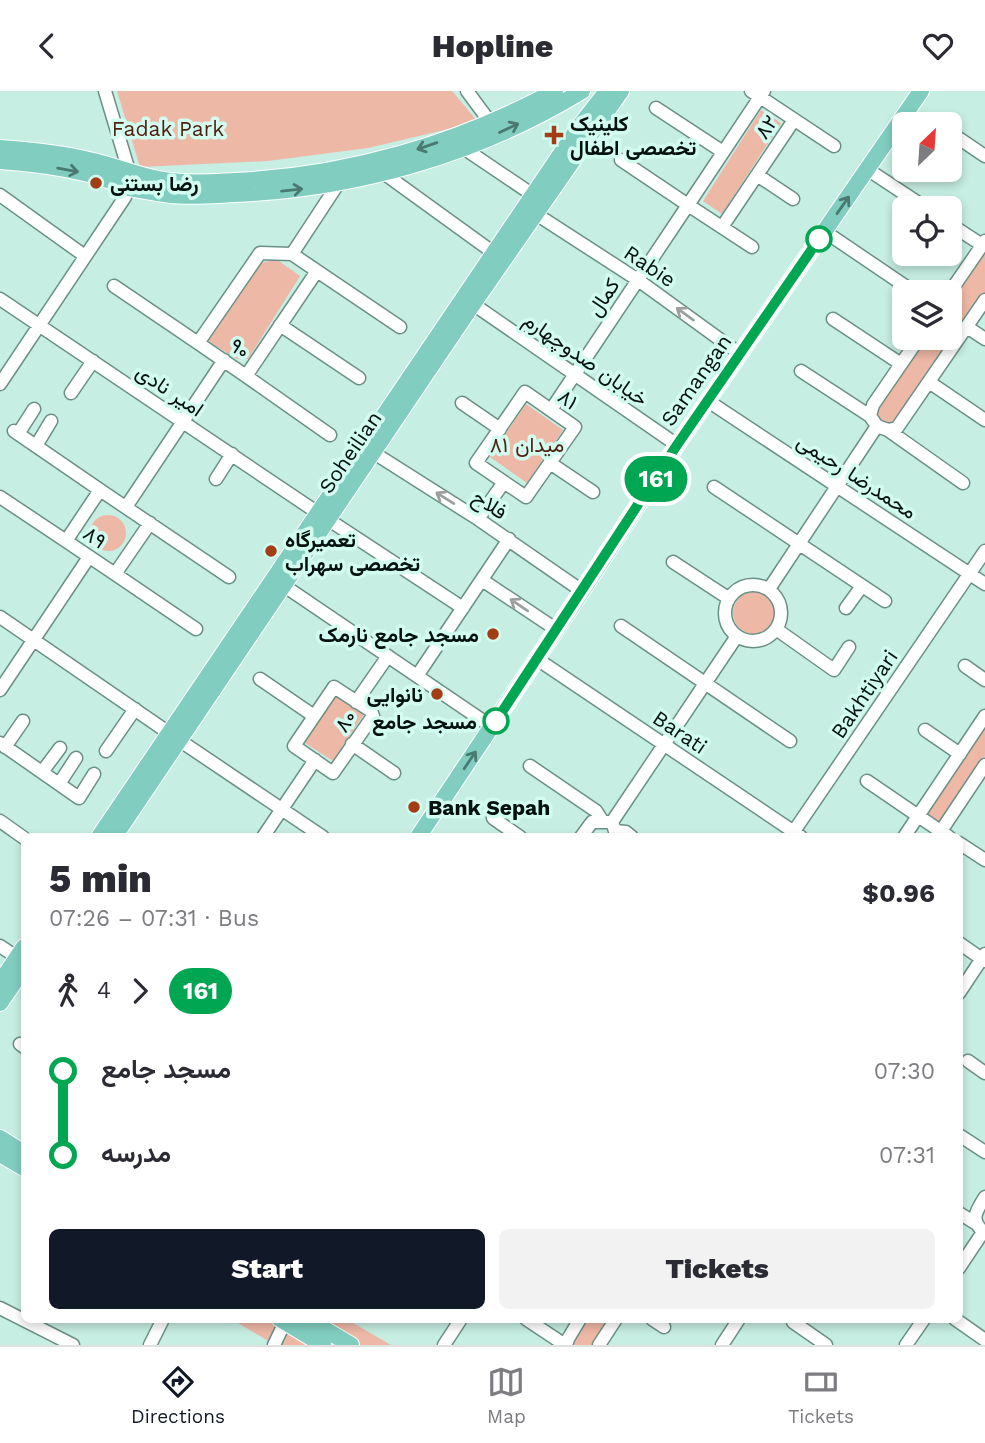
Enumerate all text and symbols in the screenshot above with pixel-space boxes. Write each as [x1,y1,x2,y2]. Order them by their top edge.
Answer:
icon: back [28,27,66,65]
text: Hopline [432,27,553,65]
icon: heart [919,27,957,65]
street label: ۸۲ [749,110,783,144]
place label: کلینیک تخصصی اطفال [570,111,697,161]
north arrow [892,112,962,182]
map controls [892,112,962,350]
park label: Fadak Park [112,116,224,141]
one-way arrow [498,121,519,134]
marker: کلینیک تخصصی اطفال [544,125,564,145]
one-way arrow [416,141,438,153]
one-way arrow [56,164,78,177]
place label: رضا بستنی [110,171,199,197]
marker: رضا بستنی [88,175,104,191]
one-way arrow [280,183,302,196]
one-way arrow [835,196,850,215]
button: locate [892,196,962,266]
unlabelled marker [806,226,832,252]
street label: Rabie [619,240,681,292]
street label: کمال [581,273,625,321]
button: layers [892,280,962,350]
street label: خیابان صدوچهارم [518,307,653,413]
one-way arrow [676,307,695,321]
street label: Samangan [655,329,737,431]
street label: ۹۰ [225,332,255,364]
street label: امیر نادی [131,358,209,422]
street label: ۸۱ [553,383,583,415]
street label: Soheilian [313,406,387,498]
street label: محمدرضا رحیمی [792,428,922,525]
park label: میدان ۸۱ [490,432,564,457]
line badge: 161 [616,456,696,502]
text: 161 [638,465,674,493]
street label: فلاح [467,484,512,526]
one-way arrow [436,490,456,504]
street label: ۸۹ [79,520,111,554]
place label: تعمیرگاه تخصصی سهراب [285,527,421,577]
marker: تعمیرگاه تخصصی سهراب [263,543,279,559]
one-way arrow [510,598,529,612]
place label: مسجد جامع نارمک [319,622,479,649]
marker: مسجد جامع نارمک [485,626,501,642]
street label: Bakhtiyari [825,645,903,743]
place label: نانوایی [366,682,423,708]
marker: نانوایی [429,686,445,702]
street label: ۸۰ [329,705,361,737]
street label: Barati [648,705,712,759]
marker: مسجد جامع [483,708,509,734]
place label: مسجد جامع [372,709,477,736]
one-way arrow [463,751,477,770]
place label: Bank Sepah [428,795,550,820]
marker: Bank Sepah [406,799,422,815]
text: 5 min [49,857,152,901]
text: $0.96 [862,878,935,908]
text: 07:26 – 07:31 · Bus [49,905,259,932]
icon: walk [49,972,87,1010]
icon: forward [121,972,159,1010]
text: 4 [97,977,111,1004]
text: 161 [183,977,218,1005]
text: مسجد جامع [101,1054,231,1084]
text: 07:30 [874,1058,935,1085]
text: مدرسه [101,1138,171,1168]
text: 07:31 [879,1142,935,1169]
button: Start [49,1229,485,1309]
button: Tickets [499,1229,935,1309]
tab: Directions [131,1363,225,1428]
tab: Map [487,1363,526,1428]
tab: Tickets [788,1363,854,1428]

